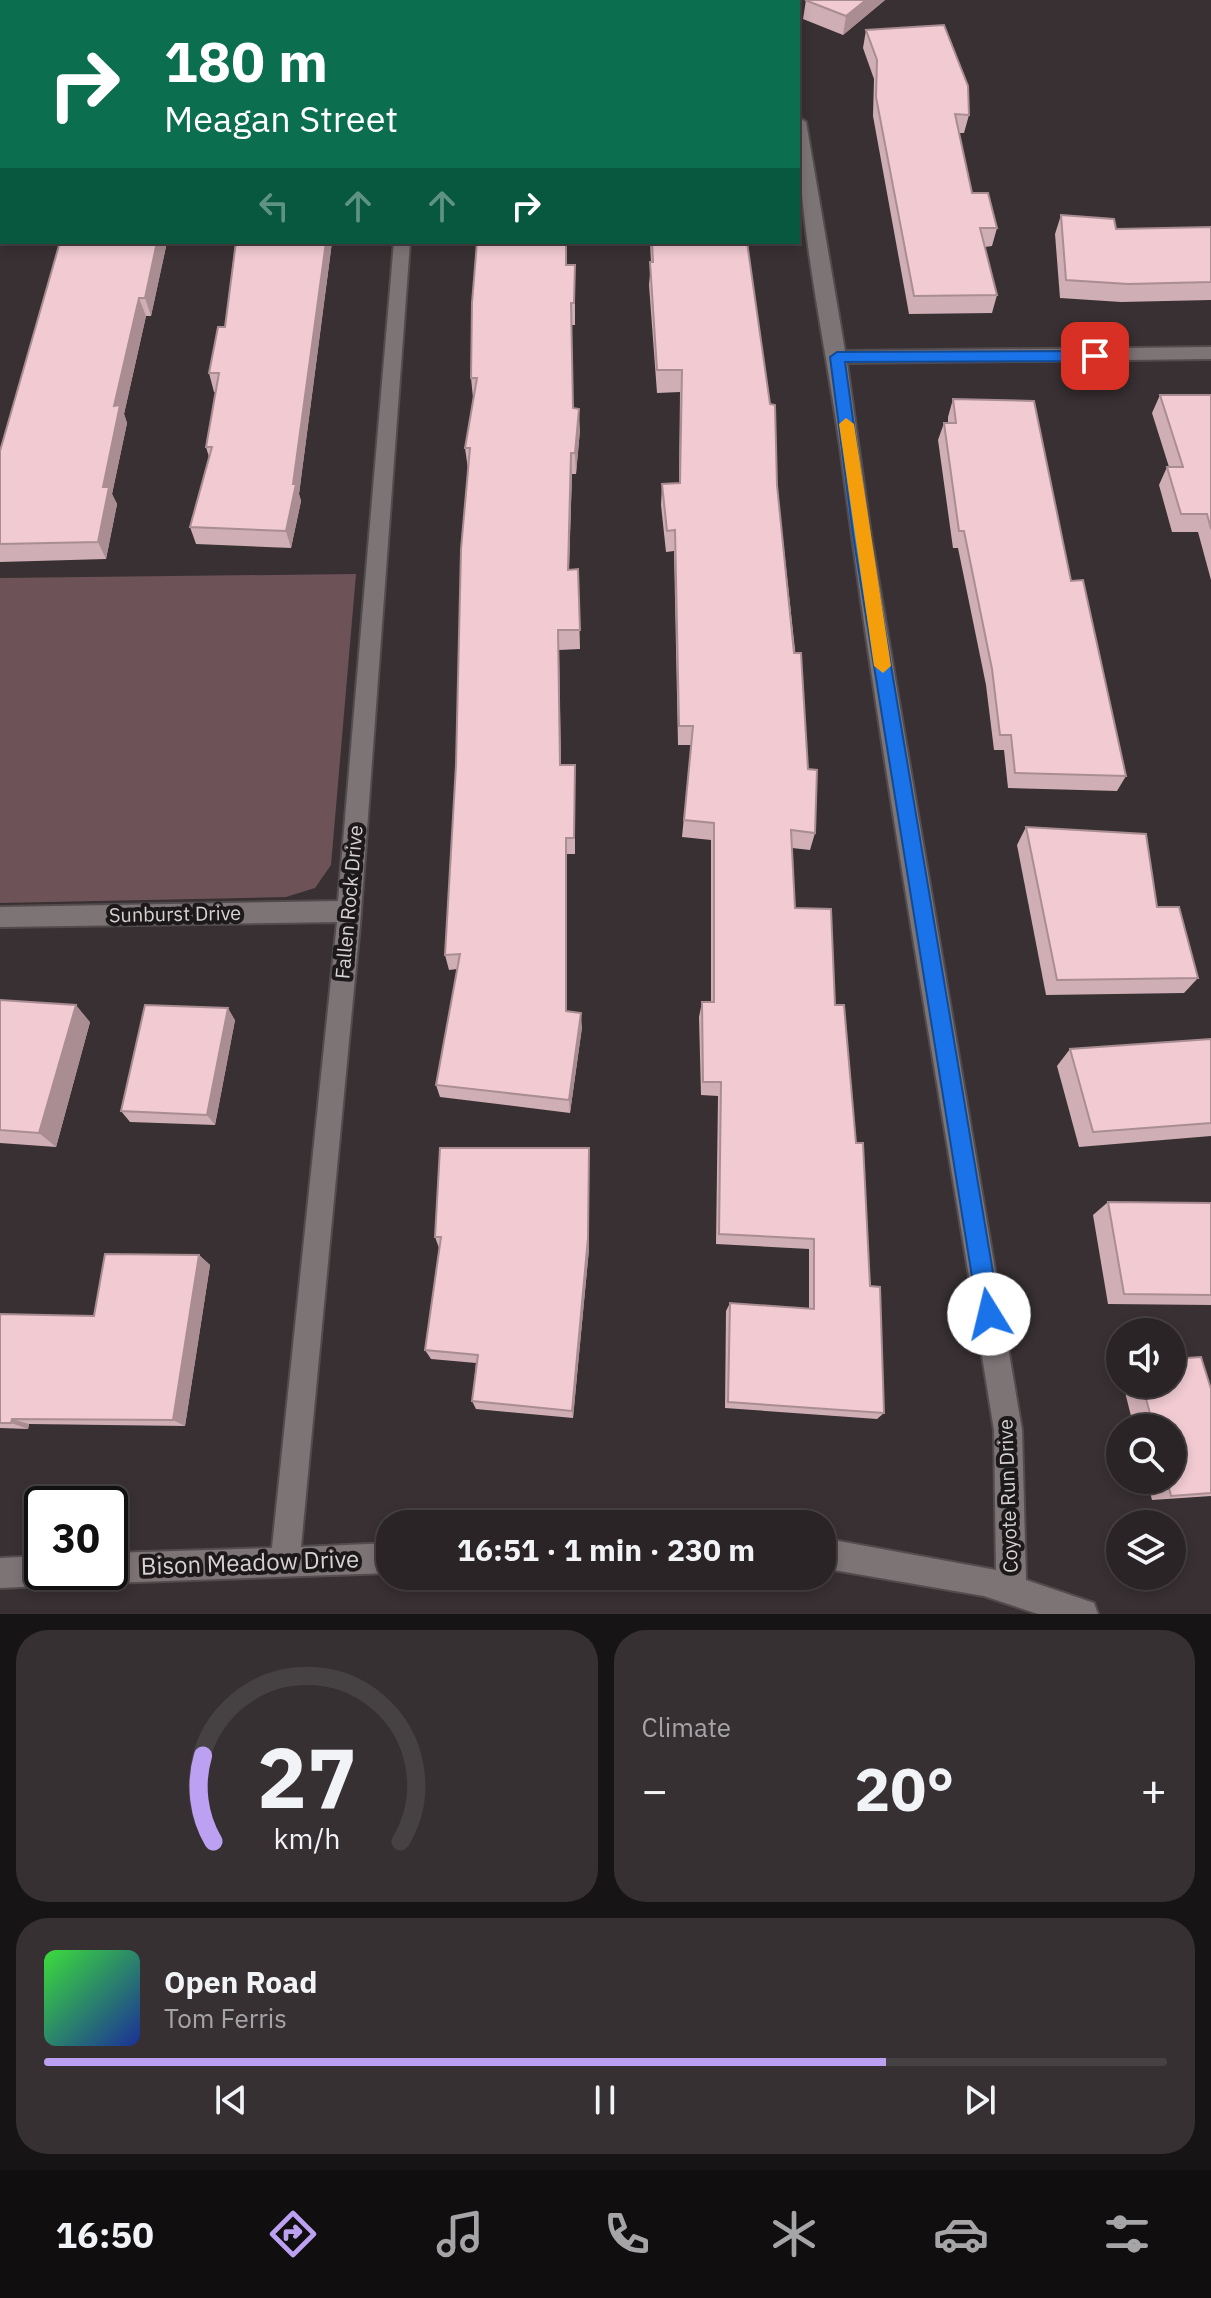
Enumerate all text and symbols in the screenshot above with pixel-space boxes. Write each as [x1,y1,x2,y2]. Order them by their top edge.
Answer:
text: 180 m [164,25,328,97]
icon: right [32,32,136,136]
text: Meagan Street [164,95,398,142]
icon: left [252,184,296,228]
icon: ahead [336,184,380,228]
icon: ahead [420,184,464,228]
icon: right [504,184,548,228]
pin [1061,322,1129,390]
icon: arrive [1073,334,1117,378]
street label: Fallen Rock Drive [328,824,369,980]
street label: Sunburst Drive [109,899,241,928]
position arrow [947,1272,1031,1356]
map controls [1106,1318,1186,1590]
button: sound [1106,1318,1186,1398]
button: search [1106,1414,1186,1494]
street label: Coyote Run Drive [991,1419,1024,1573]
speed limit sign: 30 [24,1486,128,1590]
button: layers [1106,1510,1186,1590]
text: 16:51 · 1 min · 230 m [457,1530,755,1569]
street label: Bison Meadow Drive [140,1542,360,1582]
text: Climate [642,1710,731,1744]
text: 27 [257,1723,357,1831]
text: 20° [854,1749,954,1828]
text: − [642,1761,668,1818]
text: + [1141,1761,1167,1818]
text: km/h [273,1820,340,1857]
text: Open Road [164,1962,317,2001]
text: Tom Ferris [164,2001,287,2035]
icon: previous [209,2078,253,2122]
icon: pause [583,2078,627,2122]
icon: next [958,2078,1002,2122]
icon: directions [265,2206,321,2262]
icon: music [432,2206,488,2262]
icon: phone [599,2206,655,2262]
icon: climate [766,2206,822,2262]
icon: car [933,2206,989,2262]
icon: filters [1099,2206,1155,2262]
text: 16:50 [55,2211,154,2258]

